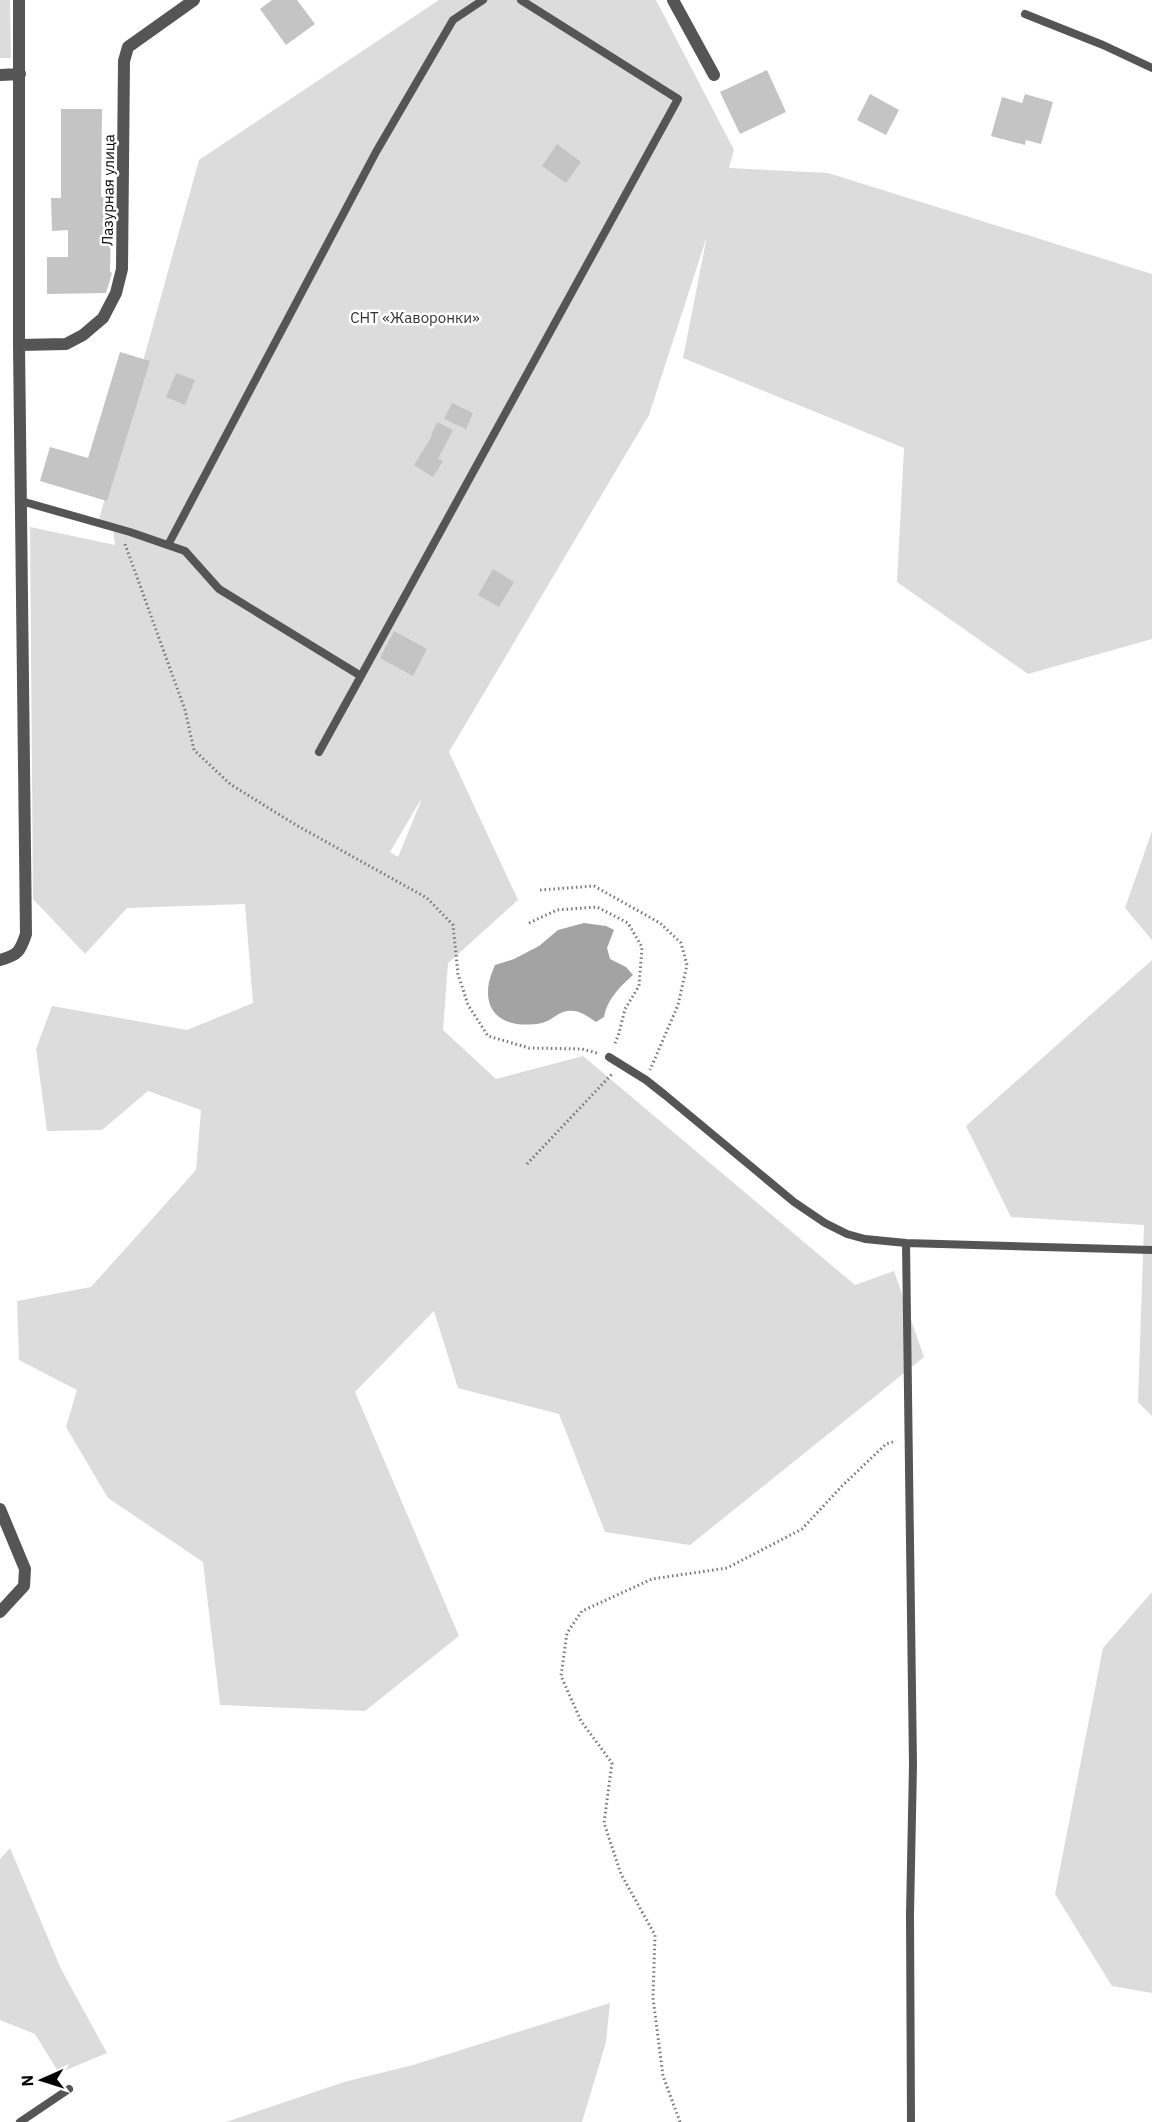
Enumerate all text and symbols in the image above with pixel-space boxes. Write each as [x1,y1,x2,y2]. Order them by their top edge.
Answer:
street label: Лазурная улица [98,134,118,246]
park label: СНТ «Жаворонки» [350,308,480,327]
north arrow [12,2050,72,2110]
text: N [17,2074,37,2087]

